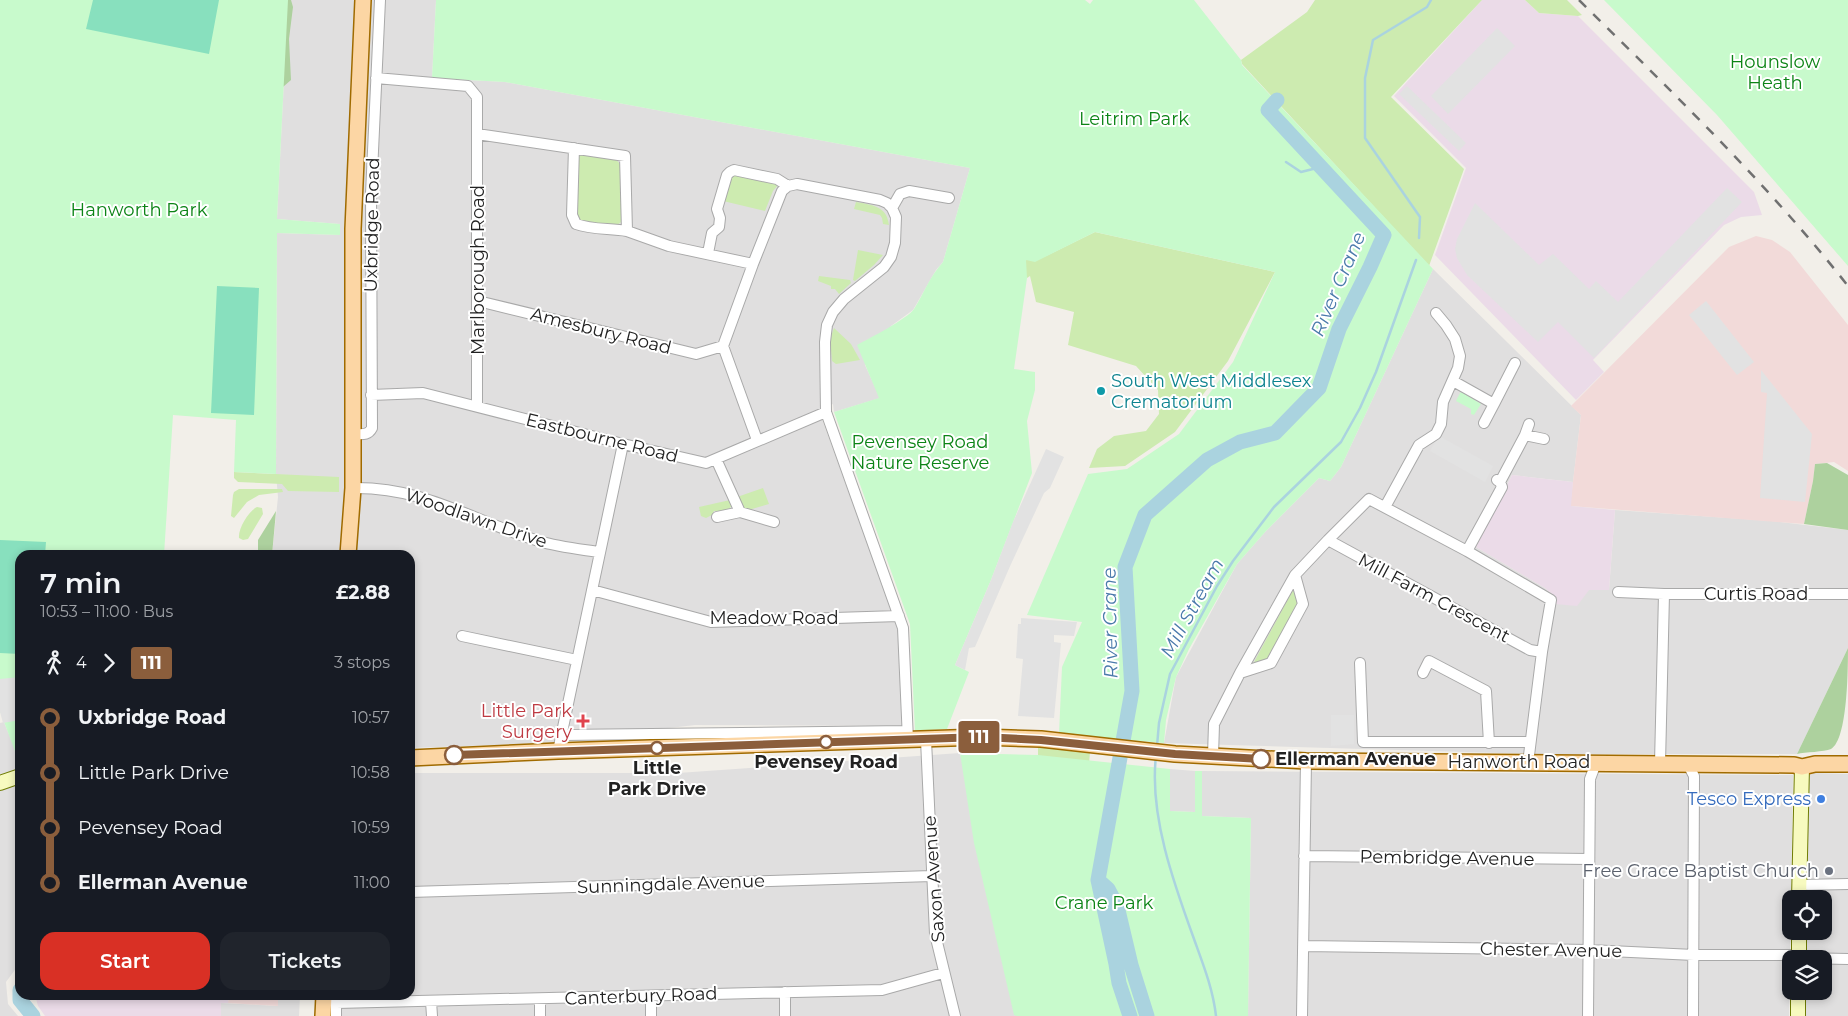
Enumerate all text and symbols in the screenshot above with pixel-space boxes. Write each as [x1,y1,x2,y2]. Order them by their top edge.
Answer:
park label: Hounslow Heath [1730,51,1820,94]
park label: Leitrim Park [1079,108,1189,130]
street label: Uxbridge Road [360,157,384,293]
street label: Marlborough Road [467,185,489,355]
park label: Hanworth Park [71,199,208,221]
water label: River Crane [1306,228,1370,340]
street label: Amesbury Road [528,303,674,359]
place label: South West Middlesex Crematorium [1111,370,1312,413]
marker: South West Middlesex Crematorium [1095,385,1107,397]
street label: Eastbourne Road [524,408,680,468]
park label: Pevensey Road Nature Reserve [851,431,989,474]
street label: Woodlawn Drive [402,483,550,553]
street label: Mill Farm Crescent [1354,549,1514,647]
water label: Mill Stream [1155,554,1229,662]
text: 7 min [40,566,122,600]
water label: River Crane [1098,567,1122,679]
text: £2.88 [336,581,390,604]
street label: Curtis Road [1704,583,1808,605]
text: 10:53 – 11:00 · Bus [40,602,173,621]
street label: Meadow Road [709,607,839,629]
icon: walk [40,649,68,677]
icon: forward [95,649,123,677]
text: 111 [141,652,162,674]
text: 4 [76,653,87,672]
text: 3 stops [334,653,390,672]
place label: Little Park Surgery [481,700,572,743]
text: Uxbridge Road [78,706,226,729]
text: 10:57 [352,708,390,727]
marker: Little Park Surgery [576,714,590,728]
line badge: 111 [950,721,1008,753]
text: 111 [968,726,990,748]
marker: Pevensey Road [819,735,833,749]
marker: Little Park Drive [650,741,664,755]
unlabelled marker [444,745,464,765]
place label: Ellerman Avenue [1275,748,1436,770]
marker: Ellerman Avenue [1251,749,1271,769]
place label: Pevensey Road [754,751,898,773]
street label: Hanworth Road [1448,751,1590,773]
place label: Little Park Drive [608,757,706,800]
text: Little Park Drive [78,761,229,784]
text: 10:58 [351,763,390,782]
place label: Tesco Express [1687,788,1811,810]
marker: Tesco Express [1815,793,1827,805]
street label: Saxon Avenue [919,815,949,943]
text: Pevensey Road [78,816,223,839]
text: 10:59 [351,818,390,837]
street label: Pembridge Avenue [1359,845,1535,871]
place label: Free Grace Baptist Church [1582,860,1819,882]
marker: Free Grace Baptist Church [1823,865,1835,877]
street label: Sunningdale Avenue [577,870,765,898]
text: Ellerman Avenue [78,871,248,894]
text: 11:00 [354,873,390,892]
map controls [1782,890,1832,1000]
button: locate [1782,890,1832,940]
park label: Crane Park [1055,892,1154,914]
button: Start [40,932,210,990]
button: Tickets [220,932,390,990]
street label: Chester Avenue [1480,938,1622,962]
button: layers [1782,950,1832,1000]
street label: Canterbury Road [564,982,718,1010]

